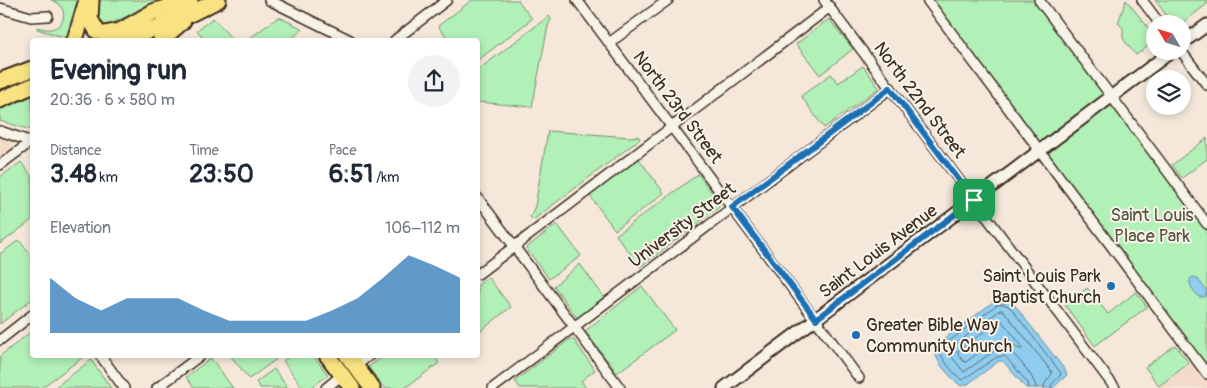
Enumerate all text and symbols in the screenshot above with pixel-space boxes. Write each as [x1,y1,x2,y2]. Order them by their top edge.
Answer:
north arrow [1146,15,1191,60]
map controls [1146,15,1191,115]
street label: North 22nd Street [868,38,971,164]
street label: North 23rd Street [628,46,728,169]
text: Evening run [50,53,187,88]
button: share [408,55,460,107]
button: layers [1146,70,1191,115]
text: 20:36 · 6 × 580 m [50,90,175,110]
text: Distance [50,142,101,159]
text: Time [189,142,219,159]
text: Pace [329,142,356,159]
text: 3.48 [50,159,97,190]
text: 23:50 [189,159,254,190]
text: 6:51 [329,159,373,190]
text: km [97,169,118,186]
text: /km [373,169,400,186]
street label: University Street [624,177,741,273]
pin [953,179,995,221]
icon: arrive [960,186,988,214]
street label: Saint Louis Avenue [815,199,942,303]
park label: Saint Louis Place Park [1110,204,1194,248]
text: Elevation [50,218,111,238]
text: 106–112 m [385,218,460,238]
place label: Saint Louis Park Baptist Church [982,265,1101,309]
marker: Saint Louis Park Baptist Church [1105,280,1117,292]
place label: Greater Bible Way Community Church [866,314,1012,358]
marker: Greater Bible Way Community Church [850,329,862,341]

